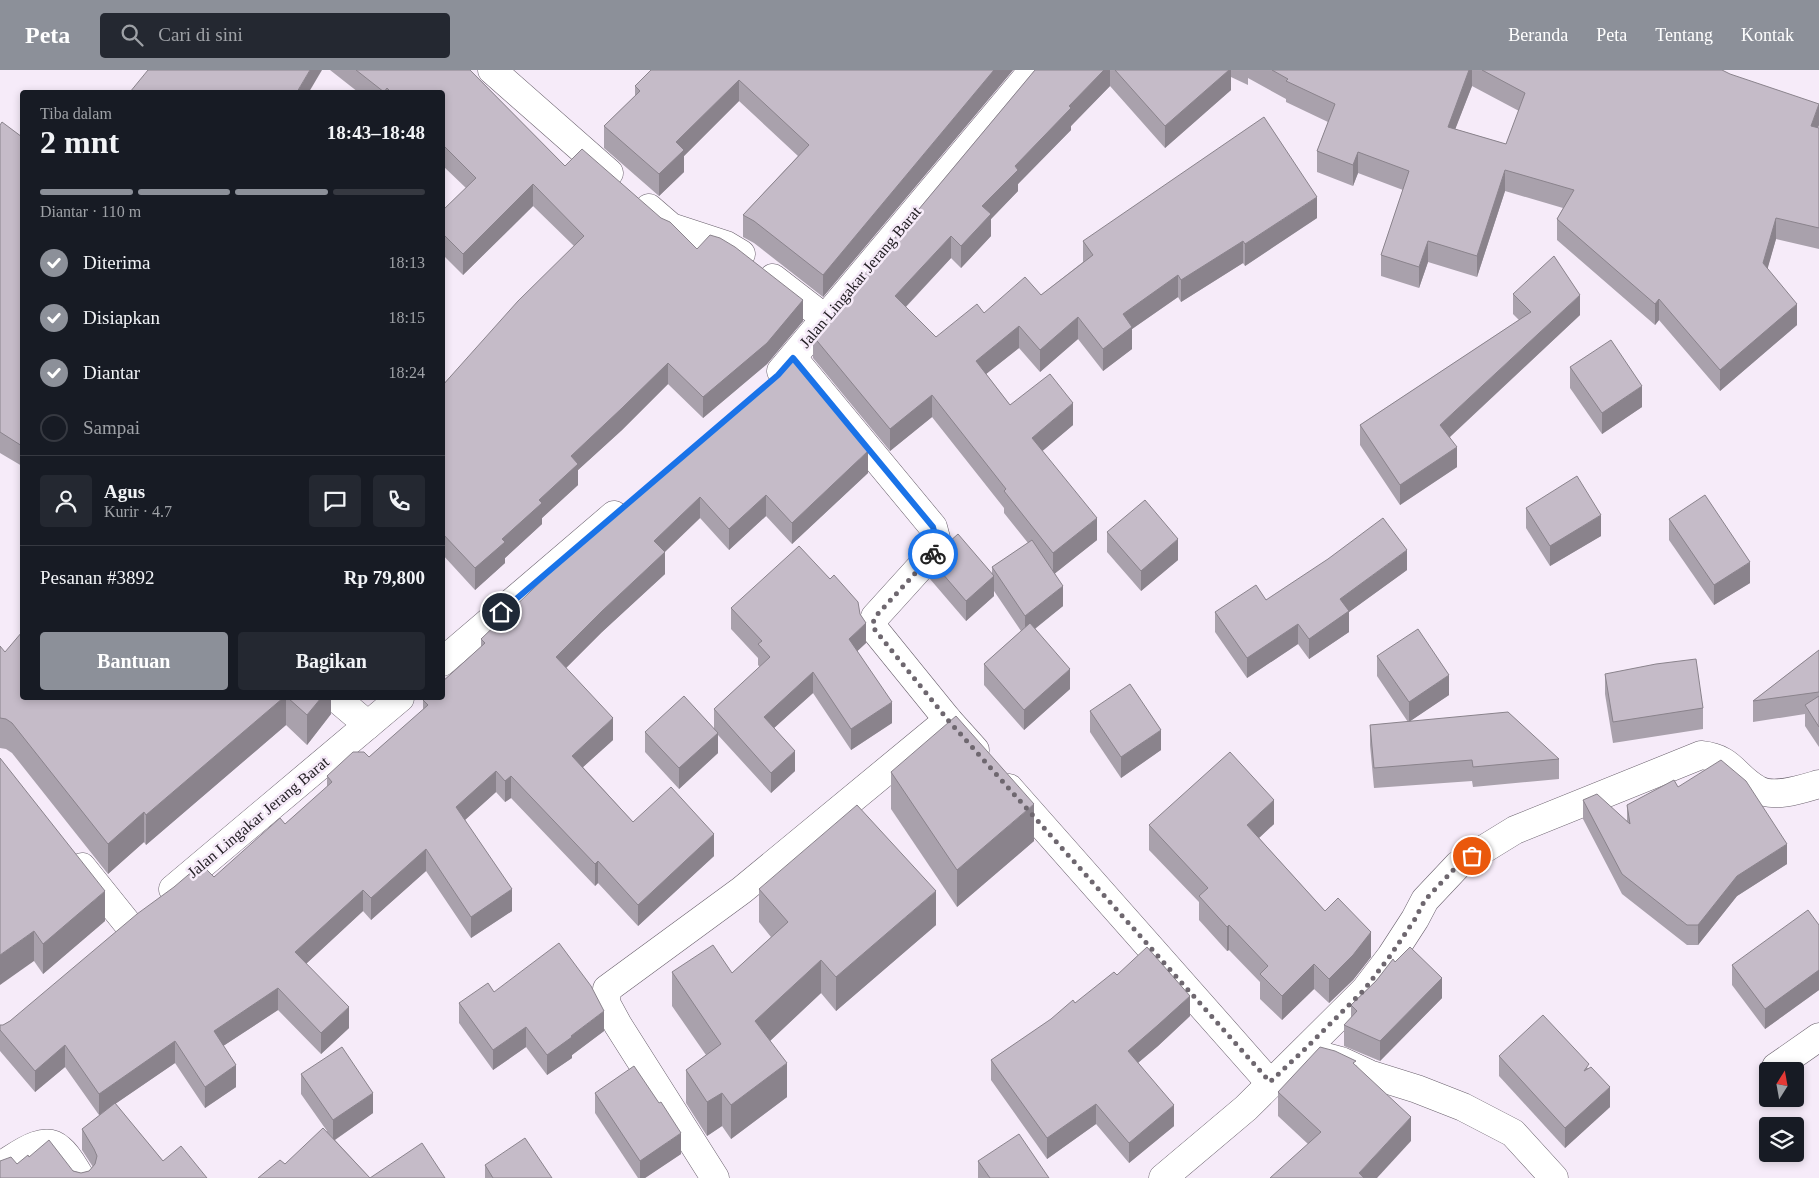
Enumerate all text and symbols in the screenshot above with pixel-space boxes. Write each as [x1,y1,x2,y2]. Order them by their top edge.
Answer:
search box [100,13,450,58]
icon: search [118,21,146,49]
text: Peta [25,22,70,48]
text: Cari di sini [158,24,243,45]
text: Beranda [1508,25,1568,45]
text: Peta [1596,25,1627,45]
text: Tentang [1655,25,1713,45]
text: Kontak [1741,25,1794,45]
text: Tiba dalam [40,105,112,122]
text: 18:43–18:48 [327,122,425,143]
text: 2 mnt [40,124,119,160]
text: Diantar · 110 m [40,203,141,220]
street label: Jalan Lingakar Jerang Barat [796,203,925,352]
icon: check [40,249,68,277]
text: Diterima [83,252,151,273]
text: 18:13 [389,254,425,271]
icon: check [40,304,68,332]
text: Disiapkan [83,307,160,328]
text: 18:15 [389,309,425,326]
icon: check [40,359,68,387]
text: Diantar [83,362,140,383]
text: 18:24 [389,364,425,381]
text: Sampai [83,417,140,438]
button: person [40,475,92,527]
button: chat [309,475,361,527]
button: phone [373,475,425,527]
text: Agus [104,481,145,502]
text: Kurir · 4.7 [104,503,172,520]
courier [908,529,958,579]
icon: bike [919,540,947,568]
text: Pesanan #3892 [40,567,155,588]
text: Rp 79,800 [344,567,425,588]
pin [480,591,522,633]
icon: home [487,598,515,626]
button: Bantuan [40,632,228,690]
button: Bagikan [238,632,425,690]
street label: Jalan Lingakar Jerang Barat [184,753,333,882]
pin [1451,835,1493,877]
icon: bag [1458,842,1486,870]
north arrow [1759,1062,1804,1108]
map controls [1759,1062,1804,1162]
button: layers [1759,1117,1804,1162]

